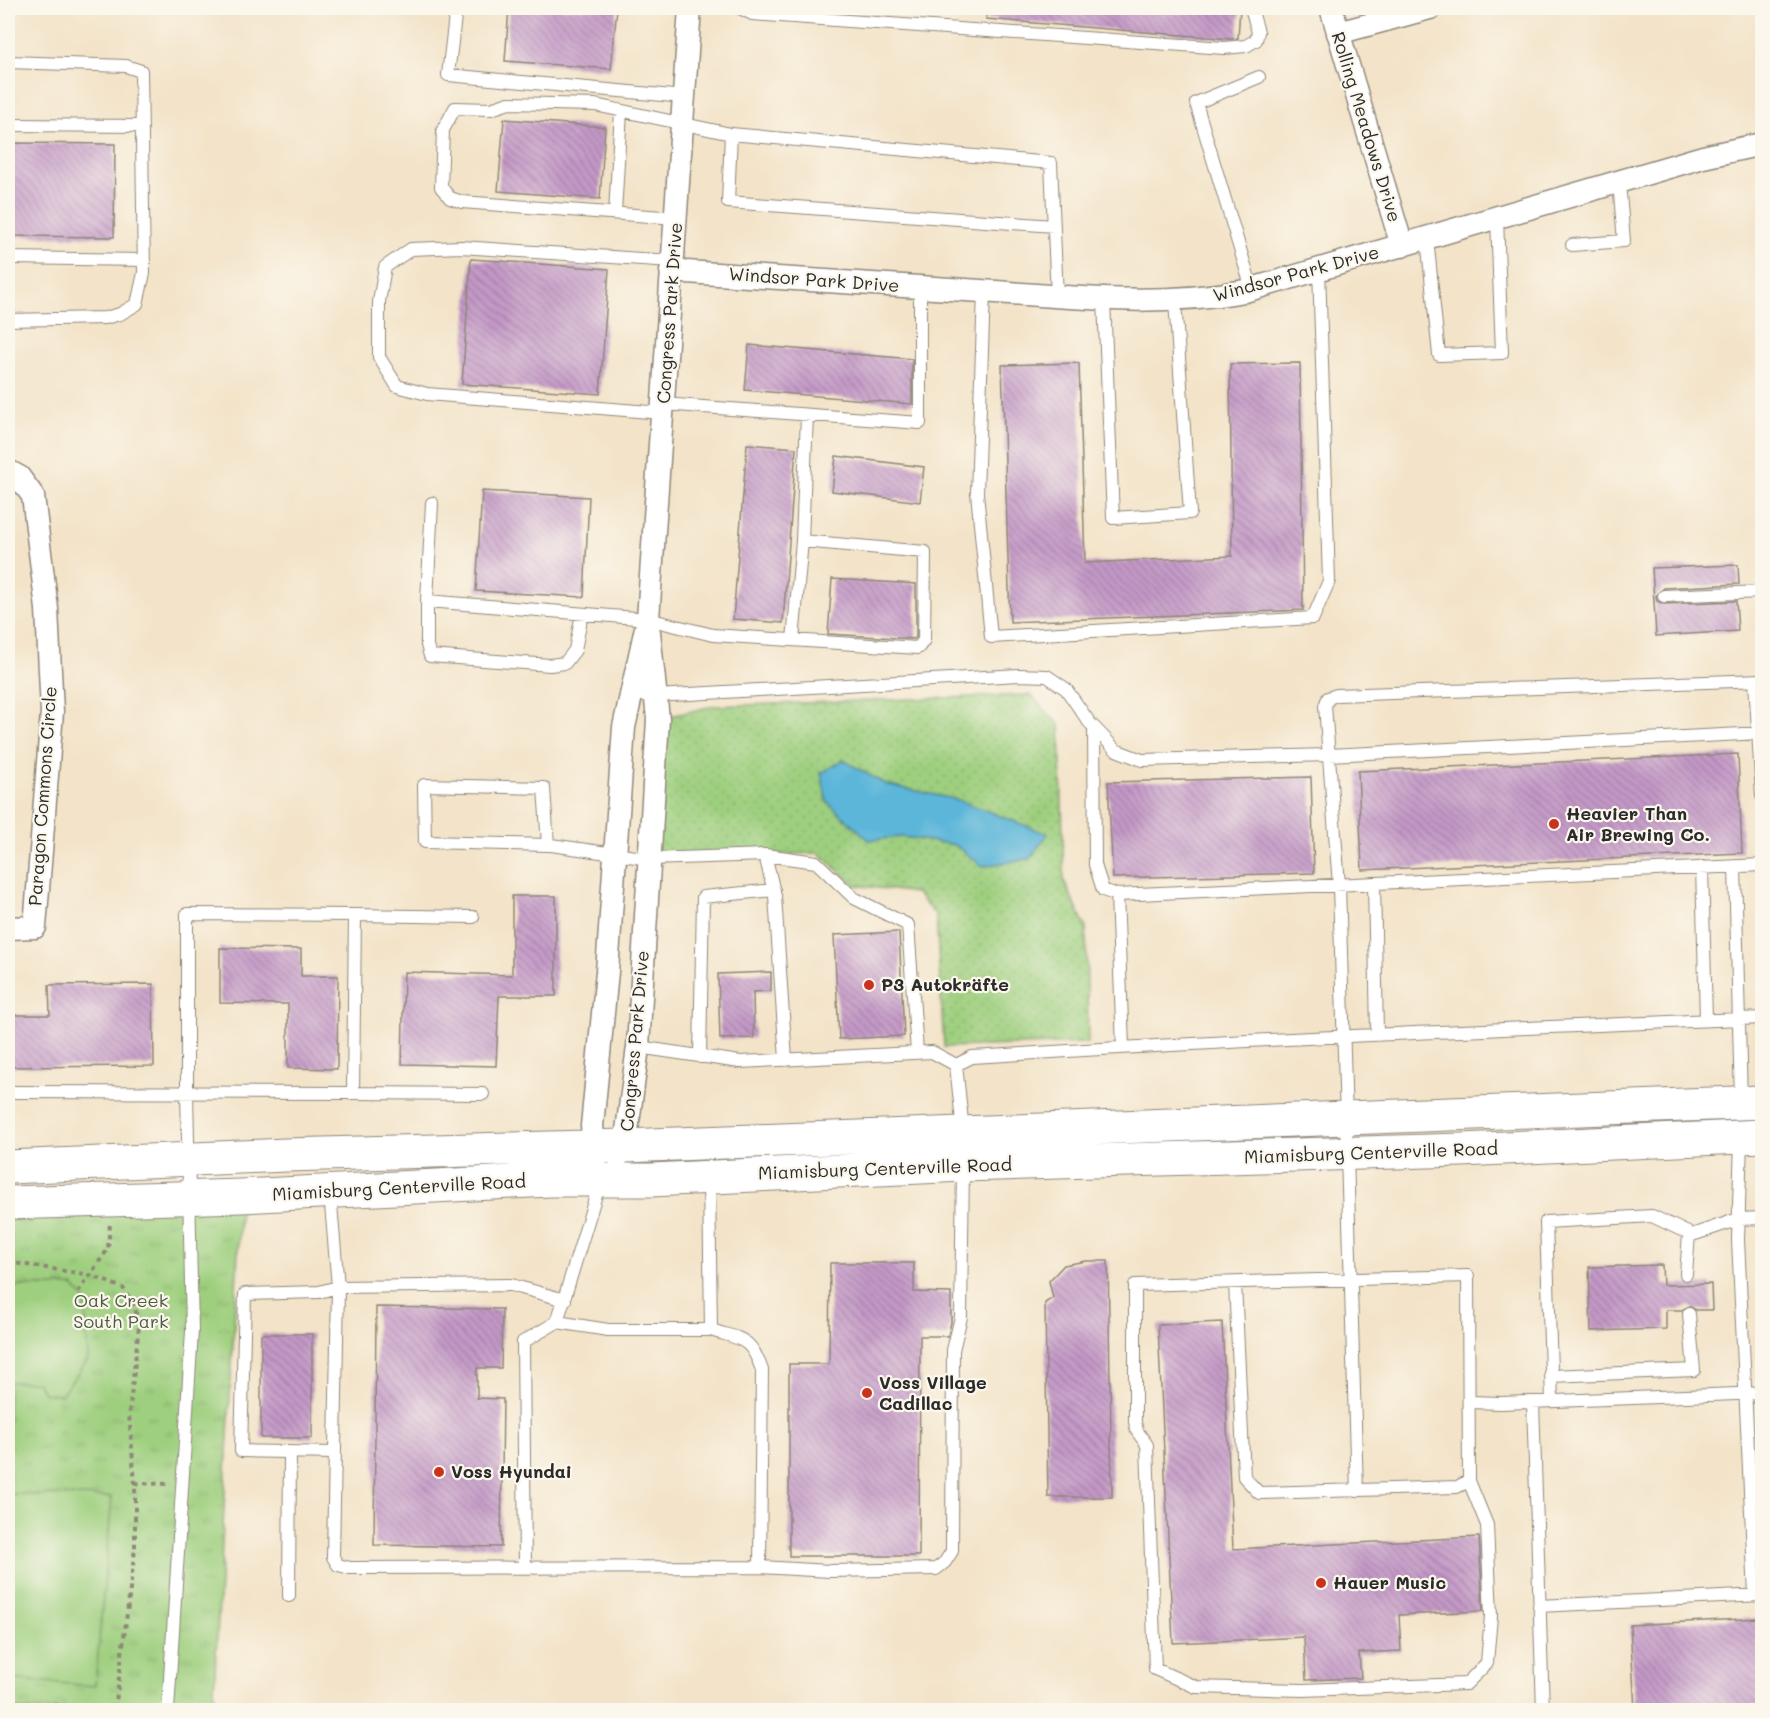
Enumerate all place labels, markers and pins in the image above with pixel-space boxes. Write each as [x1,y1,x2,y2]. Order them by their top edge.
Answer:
place label: Heavier Than Air Brewing Co. [1566,801,1710,846]
marker: Heavier Than Air Brewing Co. [1547,817,1561,831]
place label: P3 Autokräfte [881,972,1009,996]
marker: P3 Autokräfte [862,978,876,992]
place label: Voss Village Cadillac [879,1370,987,1415]
marker: Voss Village Cadillac [860,1386,874,1400]
place label: Voss Hyundai [451,1459,572,1483]
marker: Voss Hyundai [432,1465,446,1479]
place label: Hauer Music [1333,1570,1446,1594]
marker: Hauer Music [1314,1576,1328,1590]

